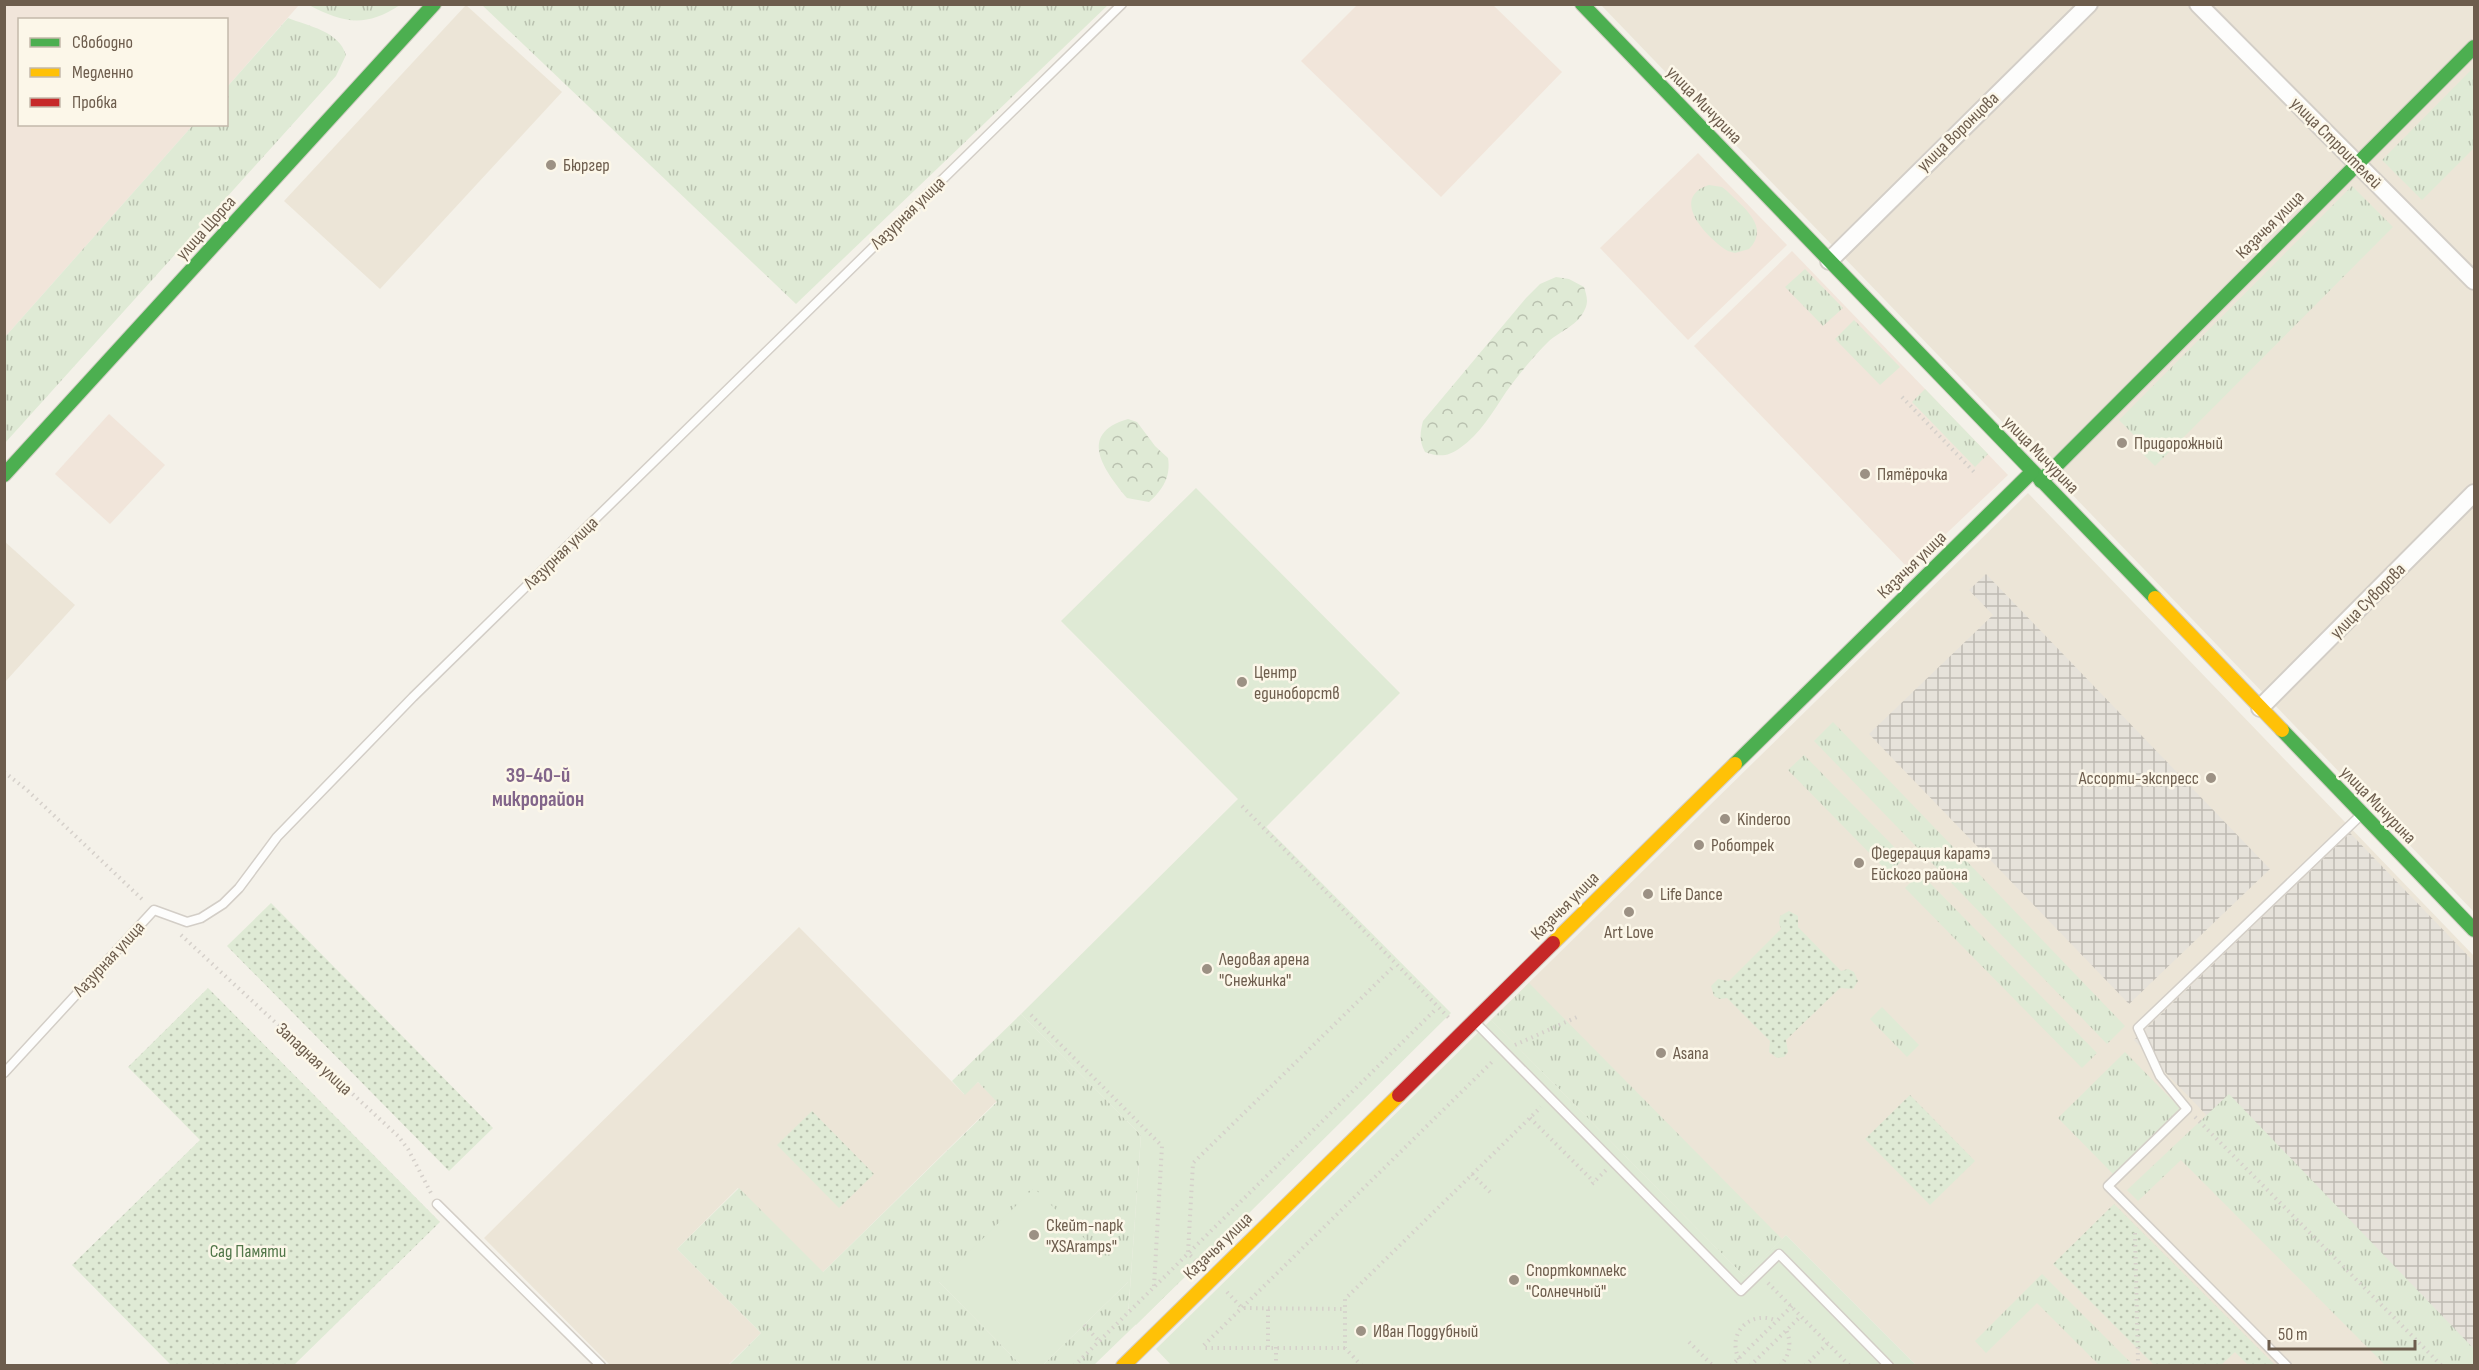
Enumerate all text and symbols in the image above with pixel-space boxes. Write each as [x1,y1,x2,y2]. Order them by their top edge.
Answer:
legend [18,18,228,126]
text: Свободно [72,32,133,53]
text: Медленно [72,62,134,83]
street label: улица Мичурина [1662,62,1746,148]
street label: улица Воронцова [1913,88,2003,176]
text: Пробка [72,92,117,113]
street label: улица Строителей [2286,93,2386,193]
place label: Бюргер [563,155,610,176]
marker: Бюргер [544,158,558,172]
street label: Лазурная улица [866,172,950,254]
street label: Казачья улица [2232,187,2308,263]
street label: улица Щорса [172,191,240,264]
street label: улица Мичурина [1999,412,2083,498]
place label: Придорожный [2134,433,2223,454]
marker: Придорожный [2115,436,2129,450]
place label: Пятёрочка [1877,464,1948,485]
marker: Пятёрочка [1858,467,1872,481]
street label: Лазурная улица [519,512,603,594]
street label: Казачья улица [1873,527,1951,603]
street label: улица Суворова [2326,559,2410,643]
place label: Центр единоборств [1254,662,1340,704]
marker: Центр единоборств [1235,675,1249,689]
street label: улица Мичурина [2336,762,2420,848]
district label: 39-40-й микрорайон [492,763,584,812]
place label: Ассорти-экспресс [2078,768,2199,789]
marker: Ассорти-экспресс [2204,771,2218,785]
place label: Kinderoo [1737,809,1791,830]
marker: Kinderoo [1718,812,1732,826]
place label: Роботрек [1711,835,1774,856]
marker: Роботрек [1692,838,1706,852]
place label: Федерация каратэ Ейского района [1871,843,1990,885]
marker: Федерация каратэ Ейского района [1852,856,1866,870]
street label: Казачья улица [1527,868,1603,944]
place label: Life Dance [1660,884,1723,905]
marker: Life Dance [1641,887,1655,901]
marker: Art Love [1622,905,1636,919]
street label: Лазурная улица [68,917,149,1002]
place label: Art Love [1603,922,1654,943]
place label: Ледовая арена "Снежинка" [1218,949,1309,991]
marker: Ледовая арена "Снежинка" [1200,962,1214,976]
street label: Западная улица [272,1018,356,1100]
place label: Asana [1672,1043,1709,1064]
marker: Asana [1654,1046,1668,1060]
street label: Казачья улица [1179,1208,1257,1284]
place label: Скейт-парк "XSAramps" [1046,1215,1123,1257]
marker: Скейт-парк "XSAramps" [1027,1228,1041,1242]
park label: Сад Памяти [210,1241,286,1262]
place label: Спорткомплекс "Солнечный" [1526,1260,1627,1302]
marker: Спорткомплекс "Солнечный" [1507,1273,1521,1287]
scale bar [2269,1313,2414,1351]
place label: Иван Поддубный [1373,1321,1478,1342]
marker: Иван Поддубный [1354,1324,1368,1338]
text: 50 m [2278,1324,2308,1345]

